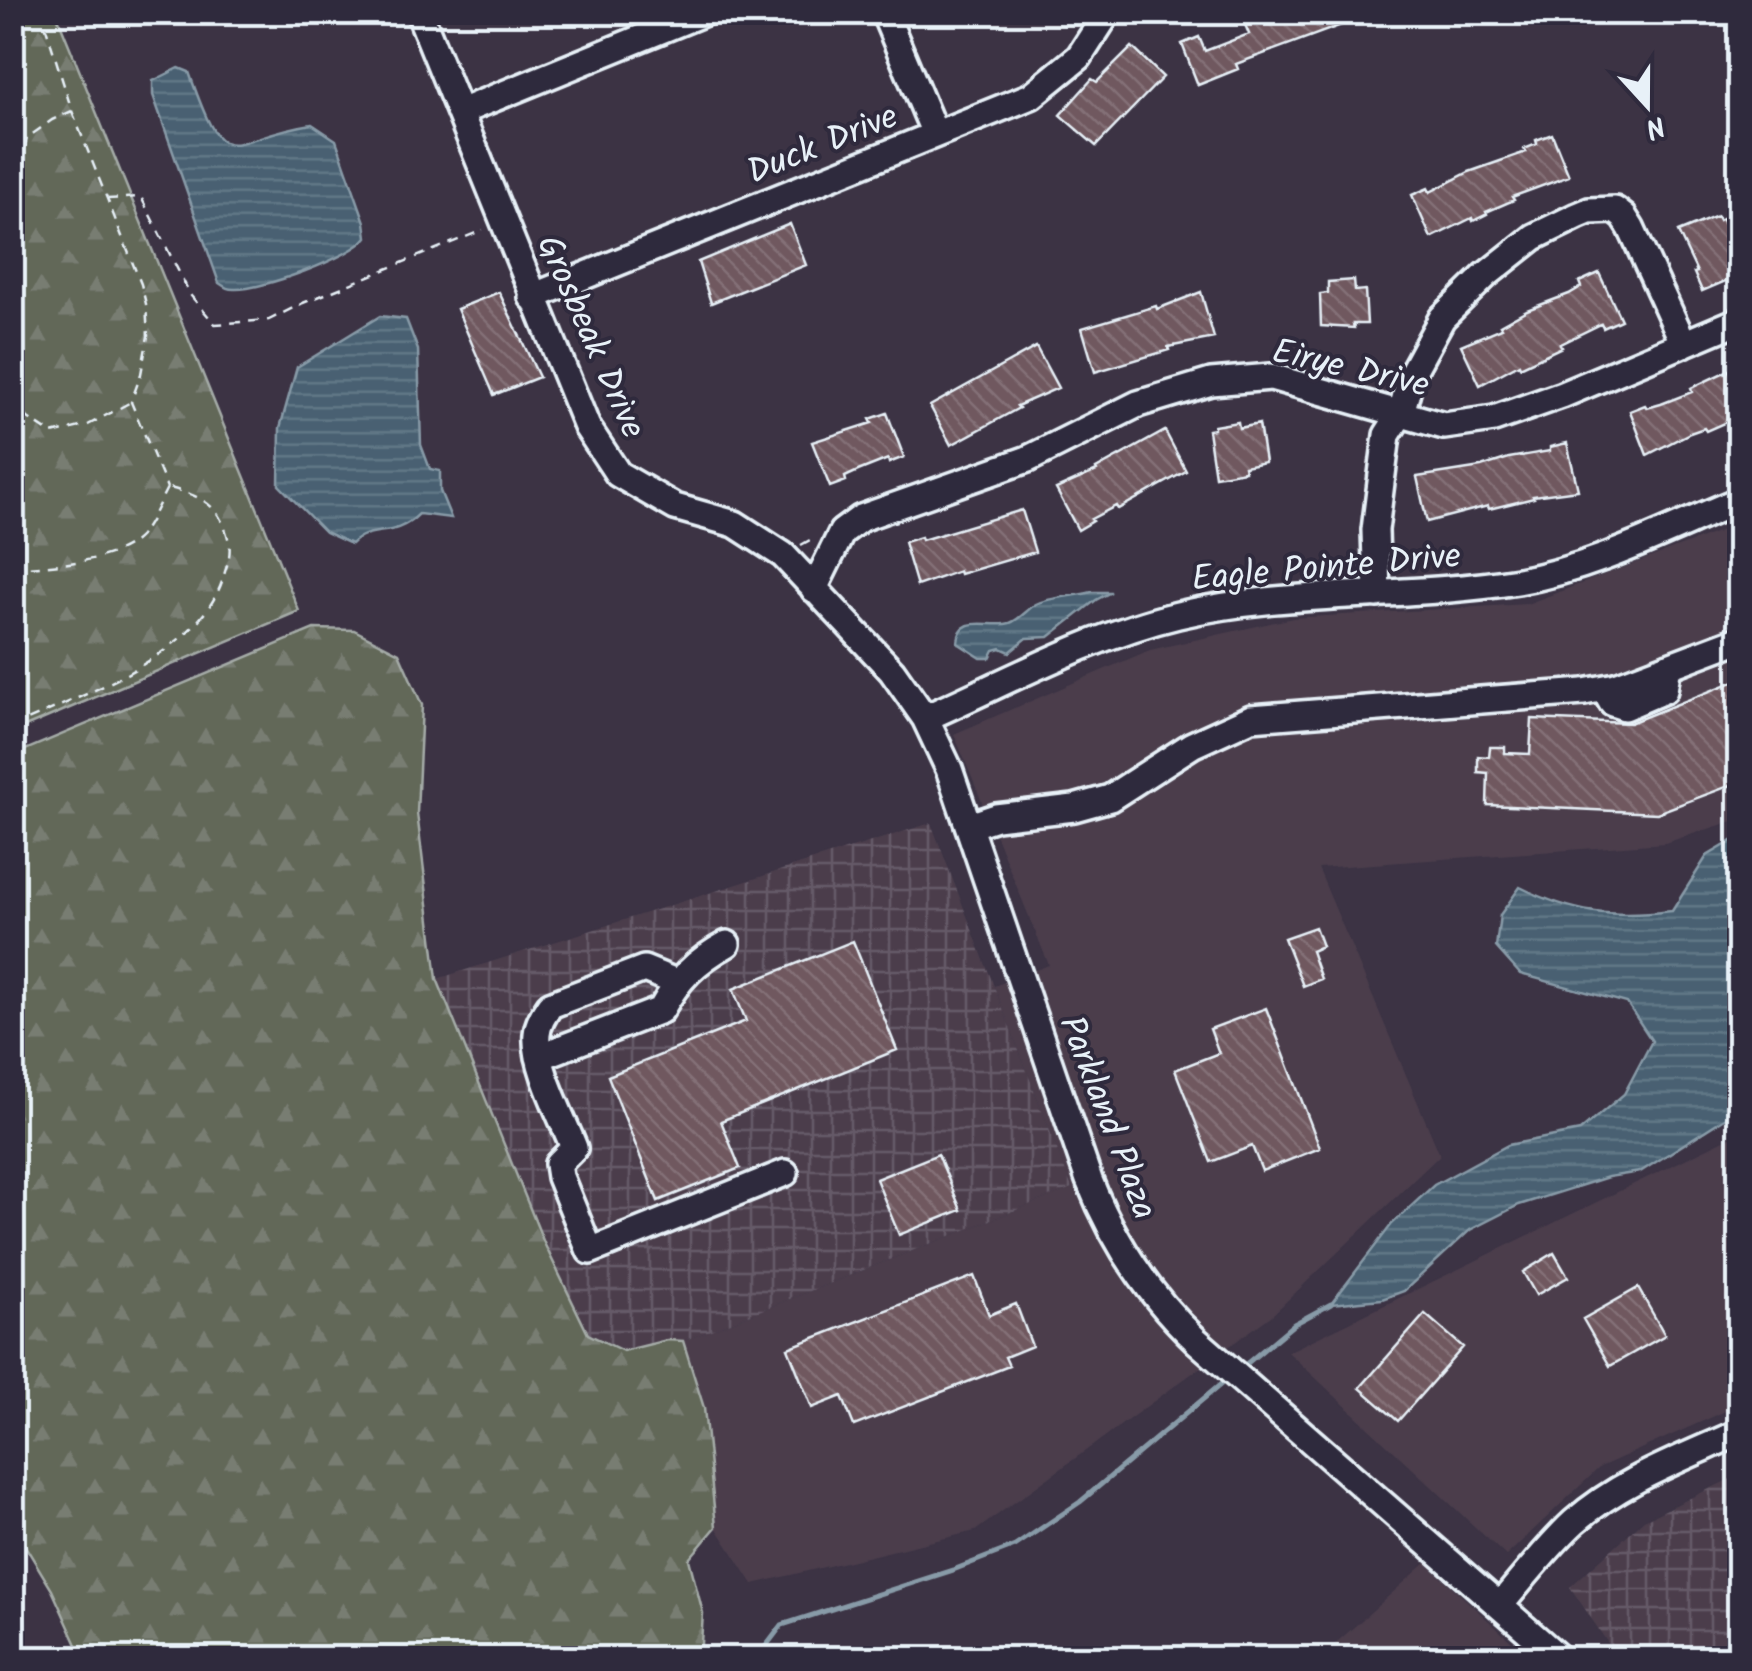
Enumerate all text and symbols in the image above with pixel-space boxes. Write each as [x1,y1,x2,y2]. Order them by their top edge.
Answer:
north arrow [1597,55,1697,155]
street label: Duck Drive [739,90,907,201]
text: N [1638,102,1671,150]
street label: Grosbeak Drive [519,226,659,448]
street label: Eirye Drive [1266,325,1435,415]
street label: Eagle Pointe Drive [1189,529,1463,609]
street label: Parkland Plaza [1042,1008,1171,1228]

